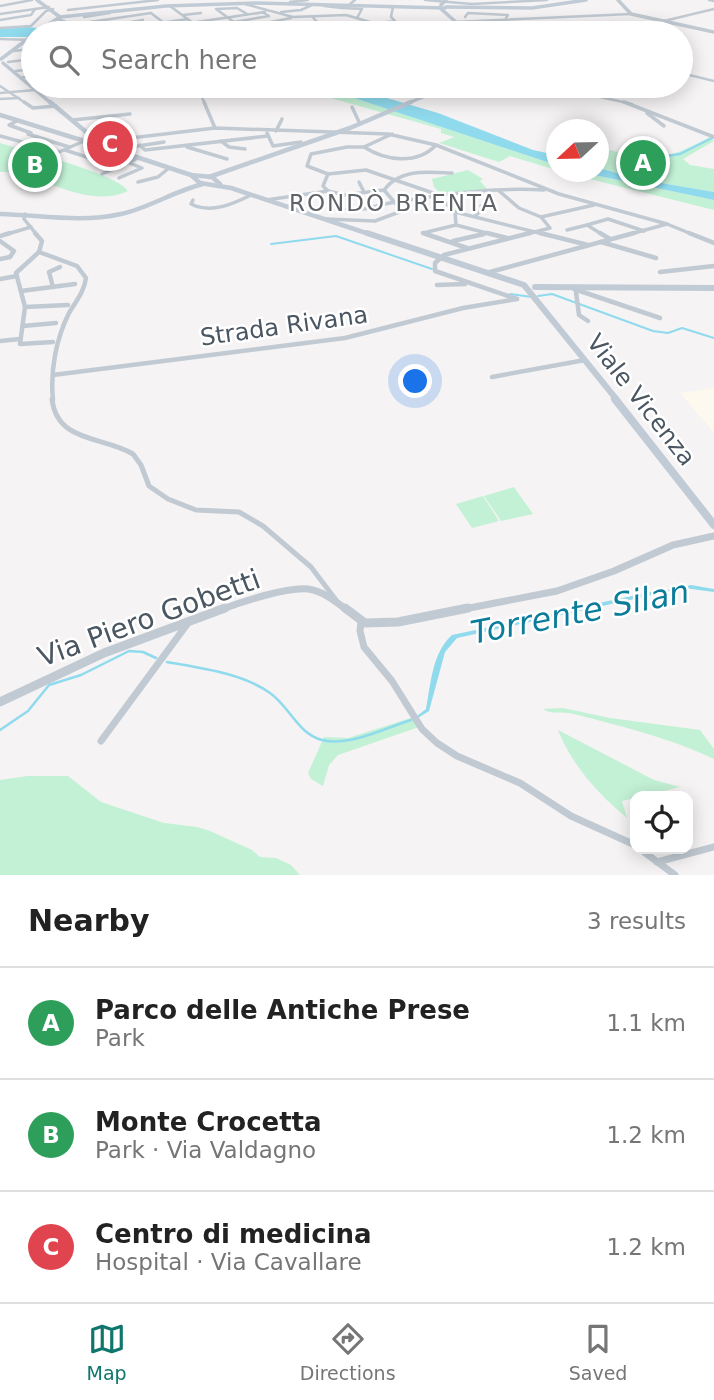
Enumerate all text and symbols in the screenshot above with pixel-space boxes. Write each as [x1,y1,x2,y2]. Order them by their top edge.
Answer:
search box [21,21,693,98]
icon: search [45,41,83,79]
text: Search here [101,45,257,75]
pin: C [87,118,133,170]
north arrow [546,119,609,182]
pin: A [620,137,666,189]
pin: B [12,139,58,191]
district label: RONDÒ BRENTA [289,189,499,216]
street label: Strada Rivana [198,300,370,352]
street label: Viale Vicenza [581,329,701,471]
your location [398,364,432,398]
street label: Via Piero Gobetti [33,562,265,674]
water label: Torrente Silan [467,572,693,652]
map controls [630,791,693,854]
button: locate [630,791,693,854]
text: Nearby [28,903,150,938]
text: 3 results [587,908,686,934]
text: Parco delle Antiche Prese [95,995,470,1025]
text: A [42,1010,60,1036]
text: 1.1 km [606,1010,686,1036]
text: Park [95,1025,145,1051]
text: Monte Crocetta [95,1107,322,1137]
text: B [42,1122,60,1148]
text: 1.2 km [606,1122,686,1148]
text: Park · Via Valdagno [95,1137,316,1163]
text: Centro di medicina [95,1219,372,1249]
text: C [43,1234,59,1260]
text: 1.2 km [606,1234,686,1260]
text: Hospital · Via Cavallare [95,1249,362,1275]
tab: Map [87,1320,127,1384]
tab: Directions [300,1320,396,1384]
tab: Saved [569,1320,627,1384]

